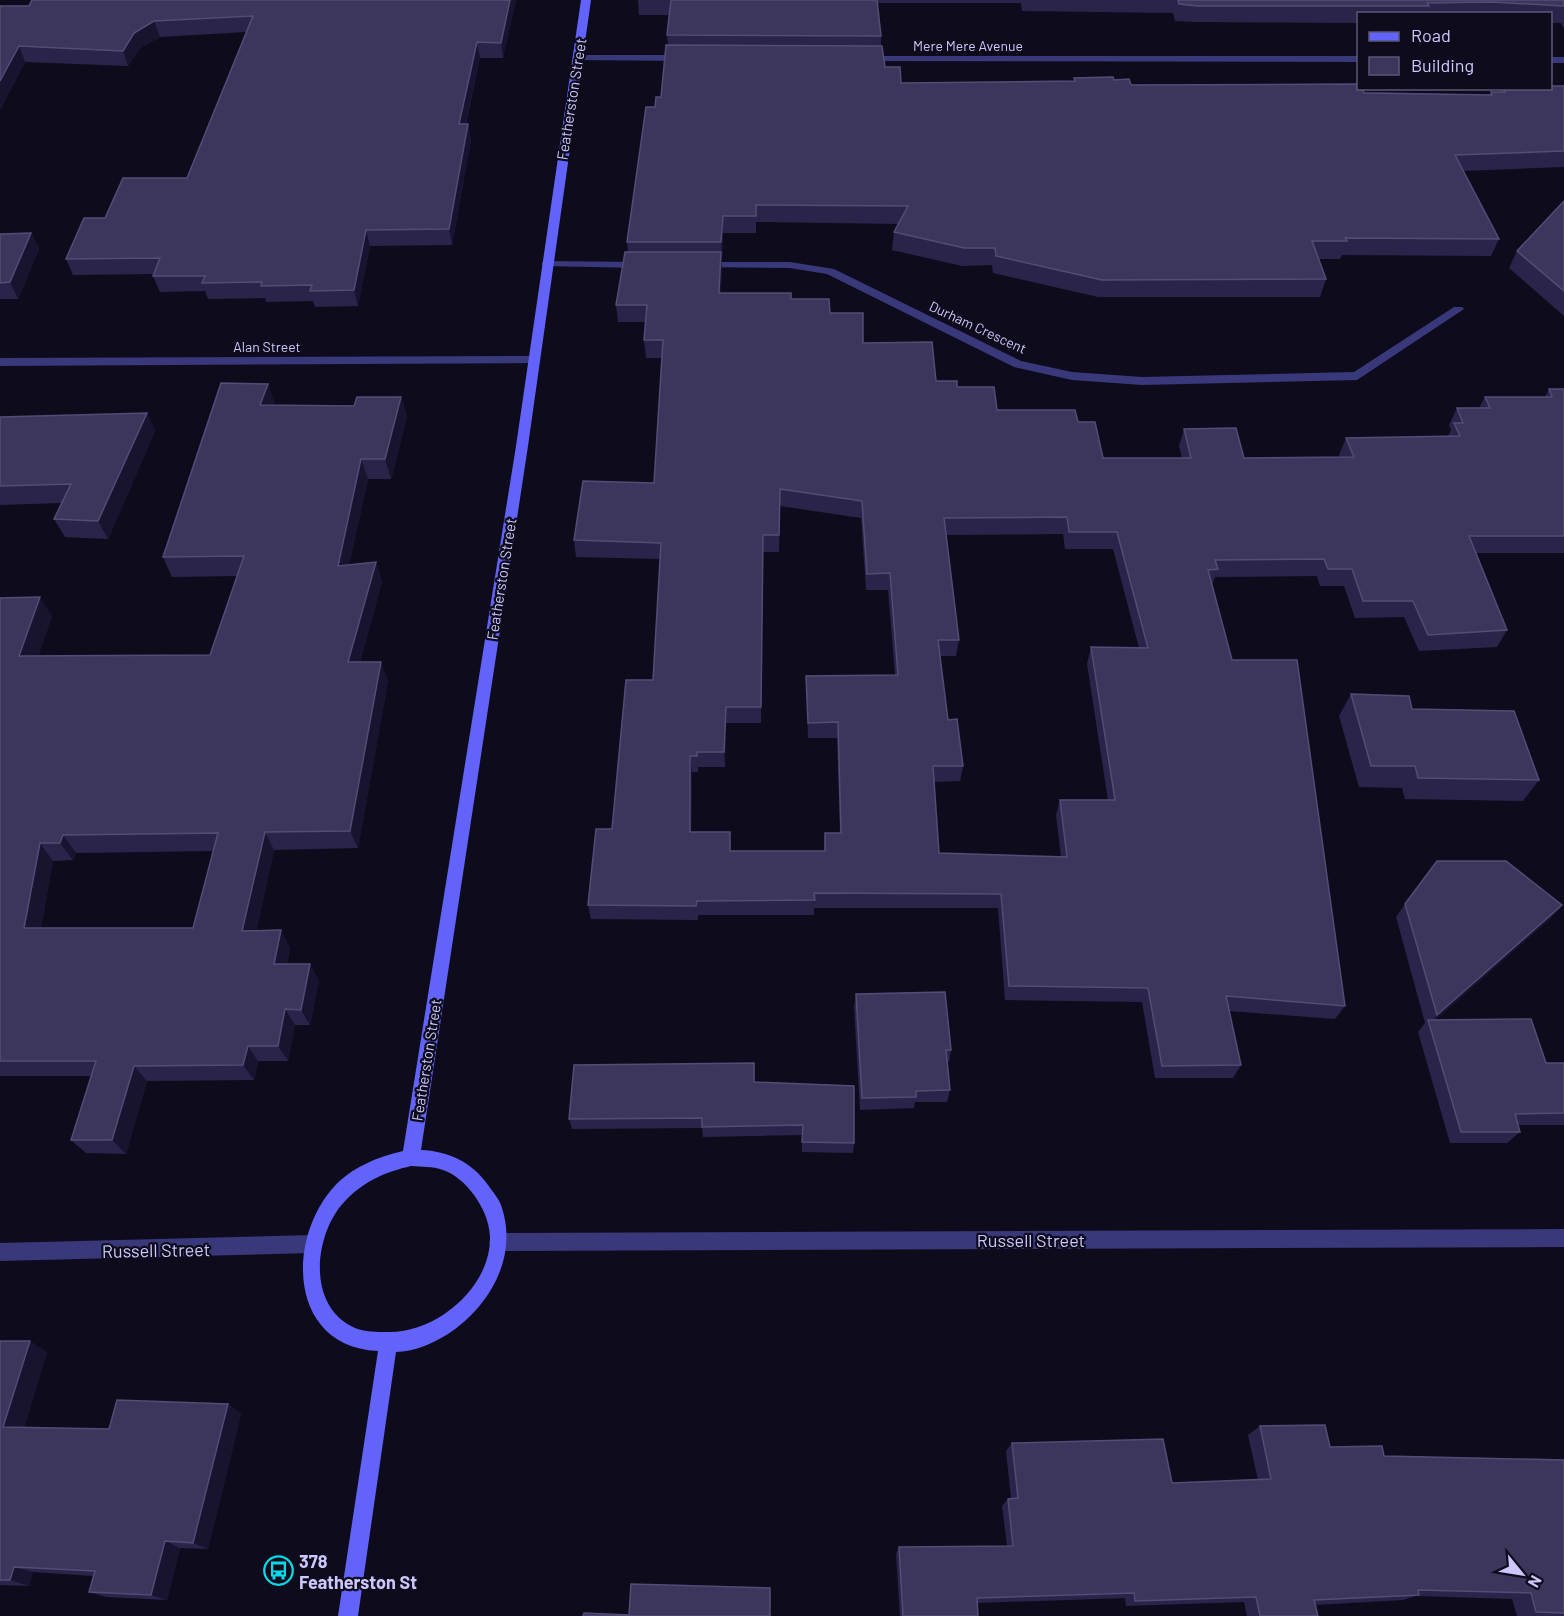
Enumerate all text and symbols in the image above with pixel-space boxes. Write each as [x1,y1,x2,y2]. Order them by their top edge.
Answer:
legend [1357,12,1552,90]
text: Road [1411,24,1451,46]
street label: Featherston Street [552,37,590,161]
street label: Mere Mere Avenue [913,37,1023,54]
text: Building [1411,54,1474,76]
street label: Durham Crescent [927,297,1029,357]
street label: Alan Street [233,338,301,355]
street label: Featherston Street [482,517,520,641]
street label: Featherston Street [407,998,445,1122]
street label: Russell Street [977,1229,1085,1251]
street label: Russell Street [102,1238,210,1262]
north arrow [1492,1544,1552,1604]
place label: 378 Featherston St [299,1550,417,1593]
bus stop icon: 378 Featherston St [262,1555,294,1587]
text: N [1525,1572,1546,1591]

